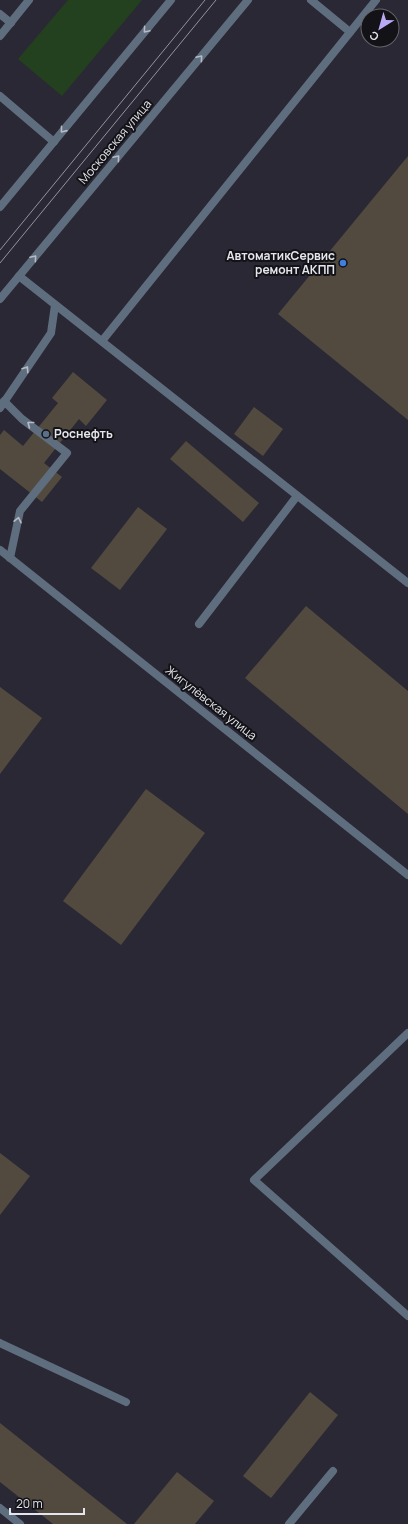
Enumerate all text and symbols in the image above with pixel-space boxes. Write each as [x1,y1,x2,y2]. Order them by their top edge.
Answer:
north arrow [360,8,400,48]
one-way arrow [144,25,151,33]
text: С [366,28,381,45]
one-way arrow [196,55,203,63]
street label: Московская улица [74,96,155,188]
one-way arrow [61,126,68,133]
one-way arrow [113,155,120,163]
place label: АвтоматикСервис ремонт АКПП [226,247,335,278]
one-way arrow [29,255,36,262]
marker: АвтоматикСервис ремонт АКПП [338,258,348,268]
one-way arrow [21,366,29,373]
one-way arrow [27,422,34,429]
place label: Роснефть [54,425,113,442]
marker: Роснефть [41,429,51,439]
one-way arrow [14,517,22,523]
street label: Жигулёвская улица [162,662,261,744]
scale bar [10,1490,84,1516]
text: 20 m [16,1495,43,1512]

